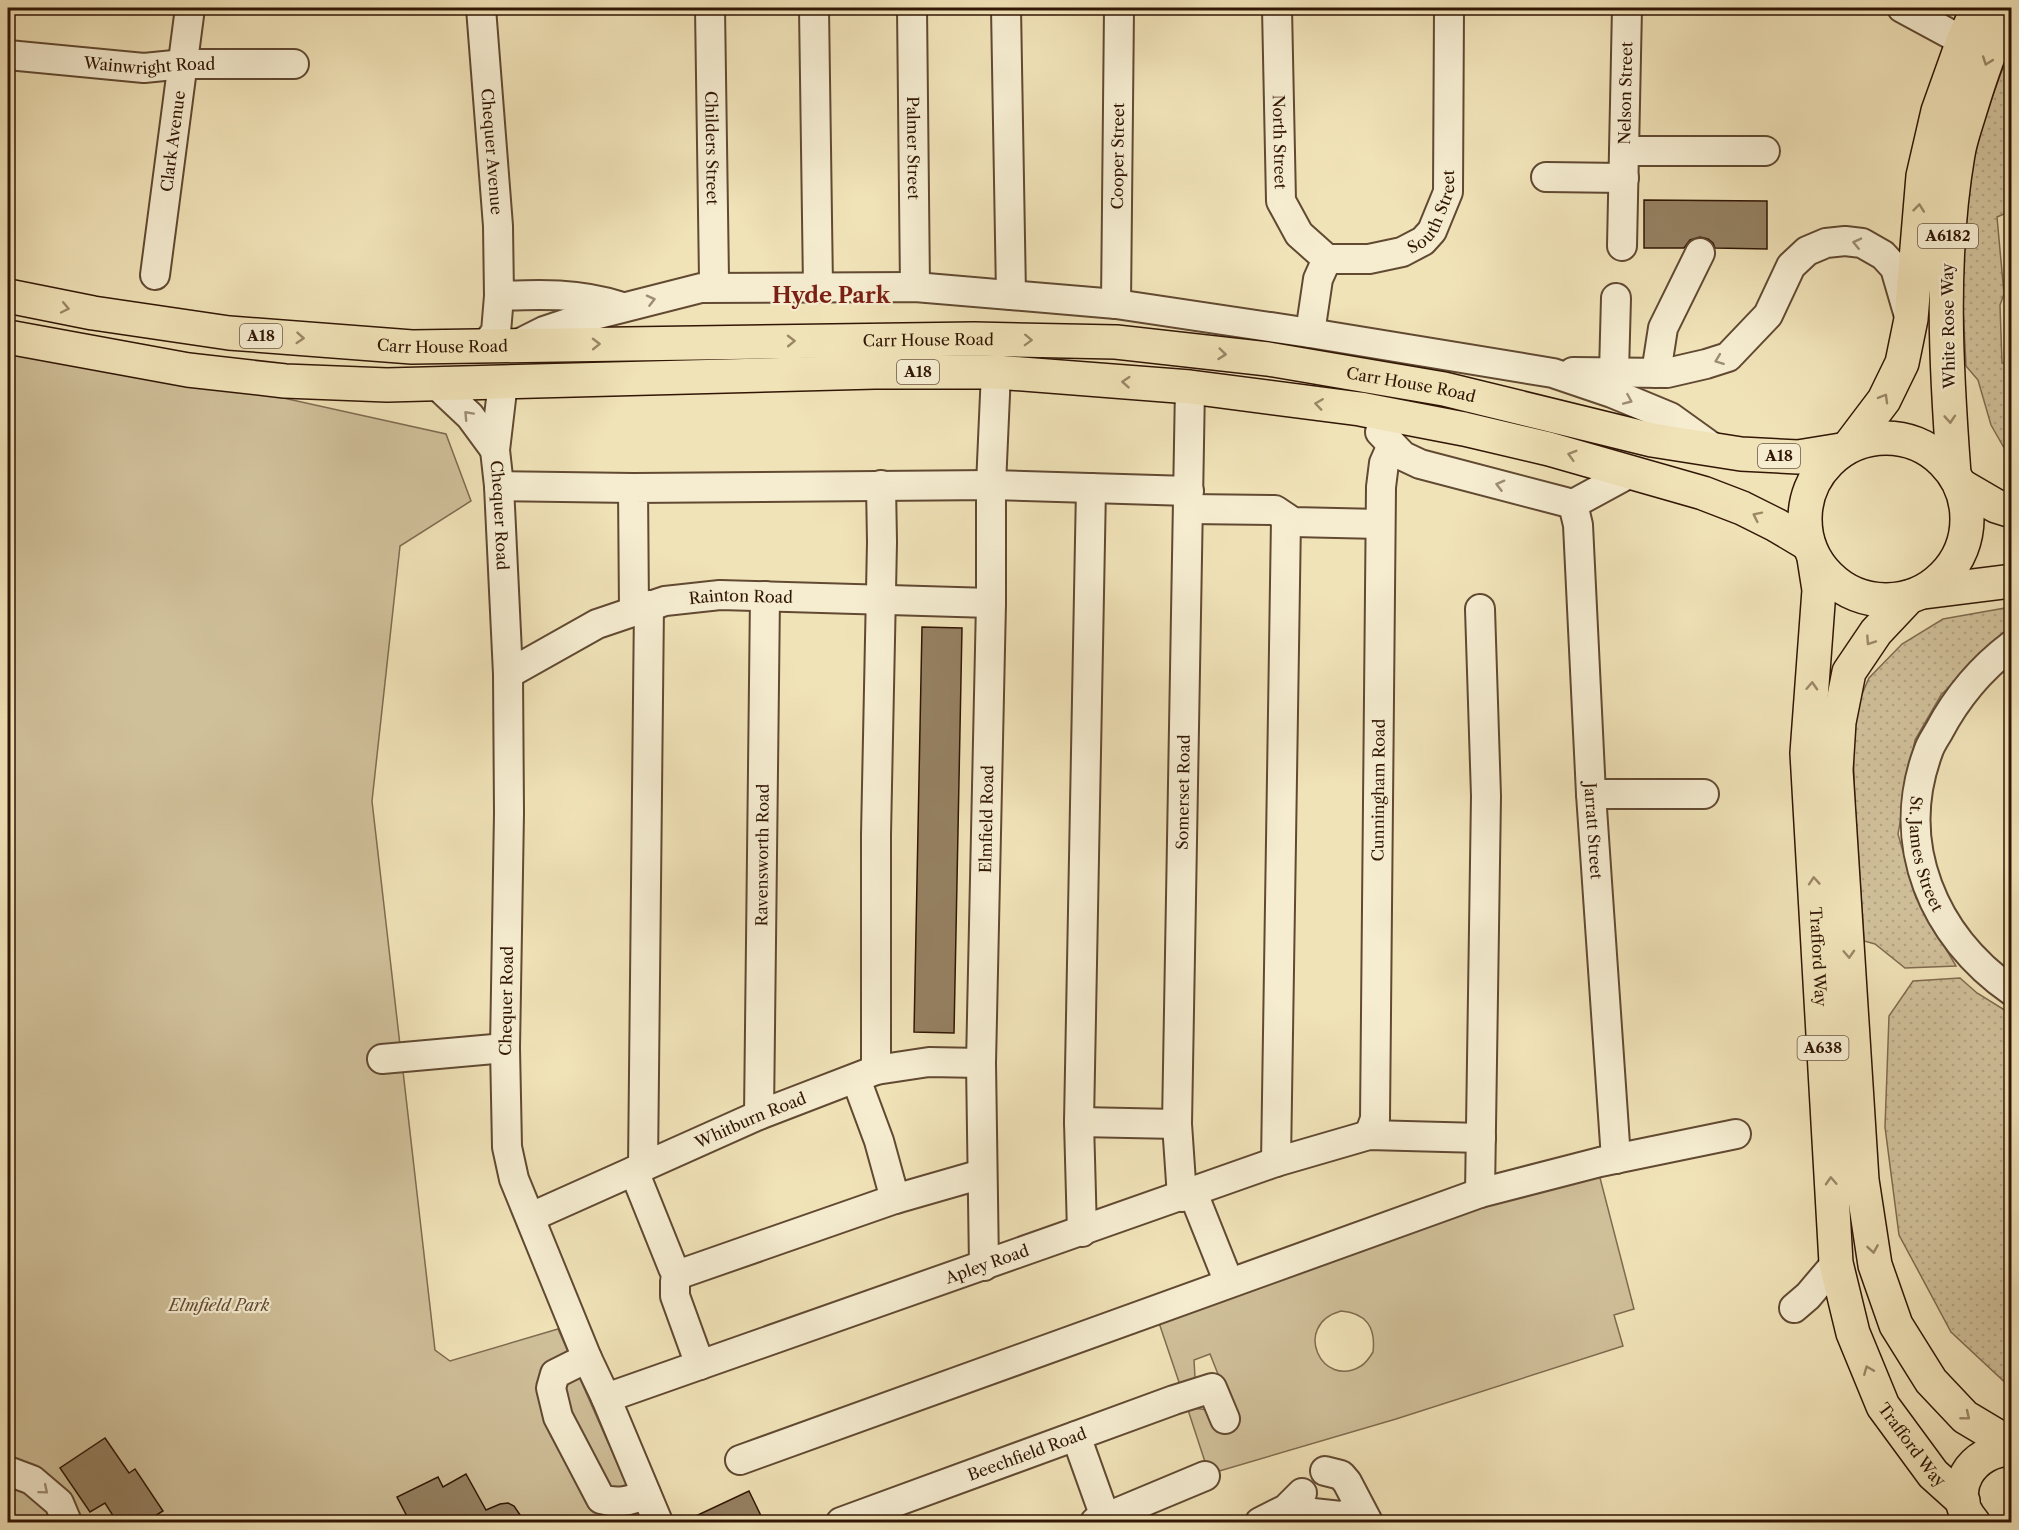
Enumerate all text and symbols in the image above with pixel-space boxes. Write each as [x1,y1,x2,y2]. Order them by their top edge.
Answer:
street label: Nelson Street [1614,41,1636,145]
street label: Wainwright Road [82,52,215,78]
one-way arrow [1981,55,1994,66]
street label: Chequer Avenue [477,88,507,216]
street label: Clark Avenue [156,89,189,193]
street label: Childers Street [701,91,723,206]
street label: North Street [1269,94,1291,190]
street label: Palmer Street [903,96,924,200]
street label: Cooper Street [1107,102,1128,210]
street label: South Street [1404,169,1458,258]
one-way arrow [1913,204,1925,213]
road number: A6182 [1918,224,1978,248]
one-way arrow [1852,238,1862,251]
street label: White Rose Way [1937,262,1959,390]
district label: Hyde Park [772,282,891,309]
one-way arrow [646,294,656,307]
one-way arrow [60,300,70,313]
road number: A18 [240,324,282,348]
street label: Carr House Road [863,329,994,351]
one-way arrow [295,332,304,345]
street label: Carr House Road [376,334,508,357]
one-way arrow [1023,334,1032,346]
one-way arrow [786,335,795,347]
one-way arrow [591,338,600,350]
one-way arrow [1218,347,1227,360]
one-way arrow [1714,352,1725,365]
road number: A18 [897,360,939,384]
street label: Carr House Road [1345,363,1478,406]
one-way arrow [1121,375,1130,388]
one-way arrow [1621,393,1632,405]
one-way arrow [1877,394,1888,404]
one-way arrow [1315,398,1324,410]
one-way arrow [464,411,475,421]
one-way arrow [1943,414,1956,424]
road number: A18 [1758,444,1800,468]
one-way arrow [1567,450,1578,462]
street label: Chequer Road [486,459,513,571]
one-way arrow [1495,480,1506,492]
one-way arrow [1752,511,1763,523]
street label: Rainton Road [688,585,794,608]
one-way arrow [1866,634,1877,645]
one-way arrow [1805,682,1818,691]
street label: Cunningham Road [1367,718,1389,862]
street label: Somerset Road [1172,734,1194,850]
street label: Elmfield Road [975,765,997,873]
street label: Jarratt Street [1580,779,1607,880]
street label: Ravensworth Road [751,783,773,927]
street label: St. James Street [1906,795,1948,915]
one-way arrow [1807,877,1820,886]
street label: Trafford Way [1806,906,1831,1008]
street label: Chequer Road [495,946,517,1056]
one-way arrow [1842,949,1855,958]
road number: A638 [1798,1036,1848,1060]
street label: Whitburn Road [691,1088,809,1153]
one-way arrow [1825,1176,1838,1185]
street label: Apley Road [942,1240,1032,1288]
one-way arrow [1866,1244,1878,1254]
park label: Elmfield Park [167,1295,270,1315]
one-way arrow [1863,1366,1875,1377]
street label: Trafford Way [1874,1399,1951,1491]
one-way arrow [1959,1408,1970,1419]
street label: Beechfield Road [965,1423,1089,1485]
one-way arrow [37,1483,48,1494]

